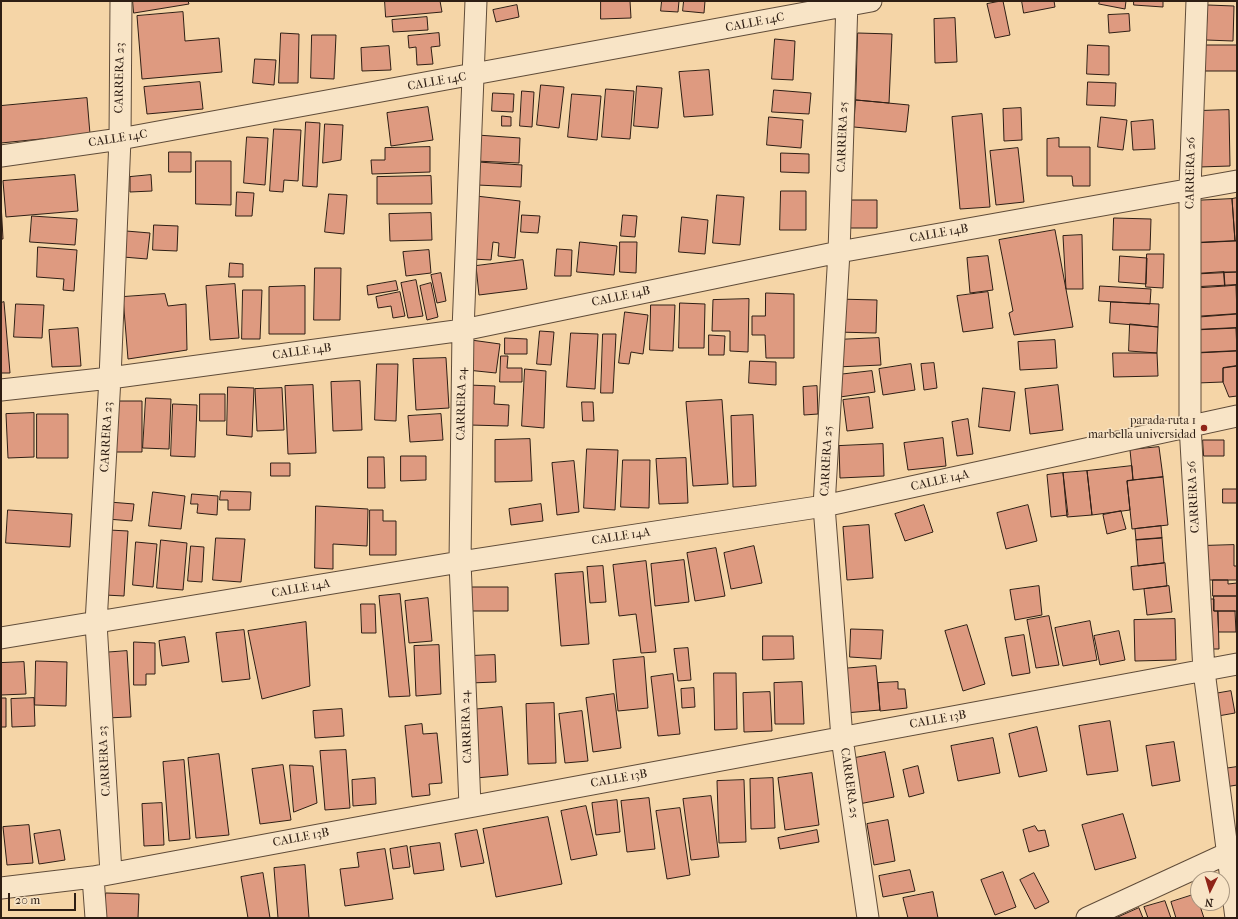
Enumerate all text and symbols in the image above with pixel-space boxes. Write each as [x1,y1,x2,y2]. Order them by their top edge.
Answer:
street label: CALLE 14C [724,10,786,36]
street label: CARRERA 23 [112,43,128,113]
street label: CALLE 14C [406,70,468,94]
street label: CARRERA 25 [835,101,851,173]
street label: CALLE 14C [87,127,149,151]
street label: CARRERA 26 [1183,137,1199,209]
street label: CALLE 14B [909,222,969,246]
street label: CALLE 14B [590,284,652,310]
street label: CALLE 14B [272,341,332,363]
street label: CARRERA 24 [454,367,470,441]
street label: CARRERA 23 [98,401,116,473]
place label: parada ruta 1 marbella universidad [1088,414,1196,442]
marker: parada ruta 1 marbella universidad [1199,423,1209,433]
street label: CARRERA 25 [818,425,836,497]
street label: CARRERA 26 [1185,461,1203,533]
street label: CALLE 14A [909,467,971,495]
street label: CALLE 14A [591,525,651,549]
street label: CALLE 14A [271,577,331,601]
street label: CARRERA 24 [459,690,475,764]
street label: CALLE 13B [909,708,967,732]
street label: CARRERA 23 [96,725,114,797]
street label: CARRERA 25 [837,747,861,819]
street label: CALLE 13B [590,767,648,791]
street label: CALLE 13B [272,825,330,851]
north arrow [1190,871,1230,911]
scale bar [10,885,78,911]
text: 20 m [15,893,40,907]
text: N [1204,896,1214,909]

